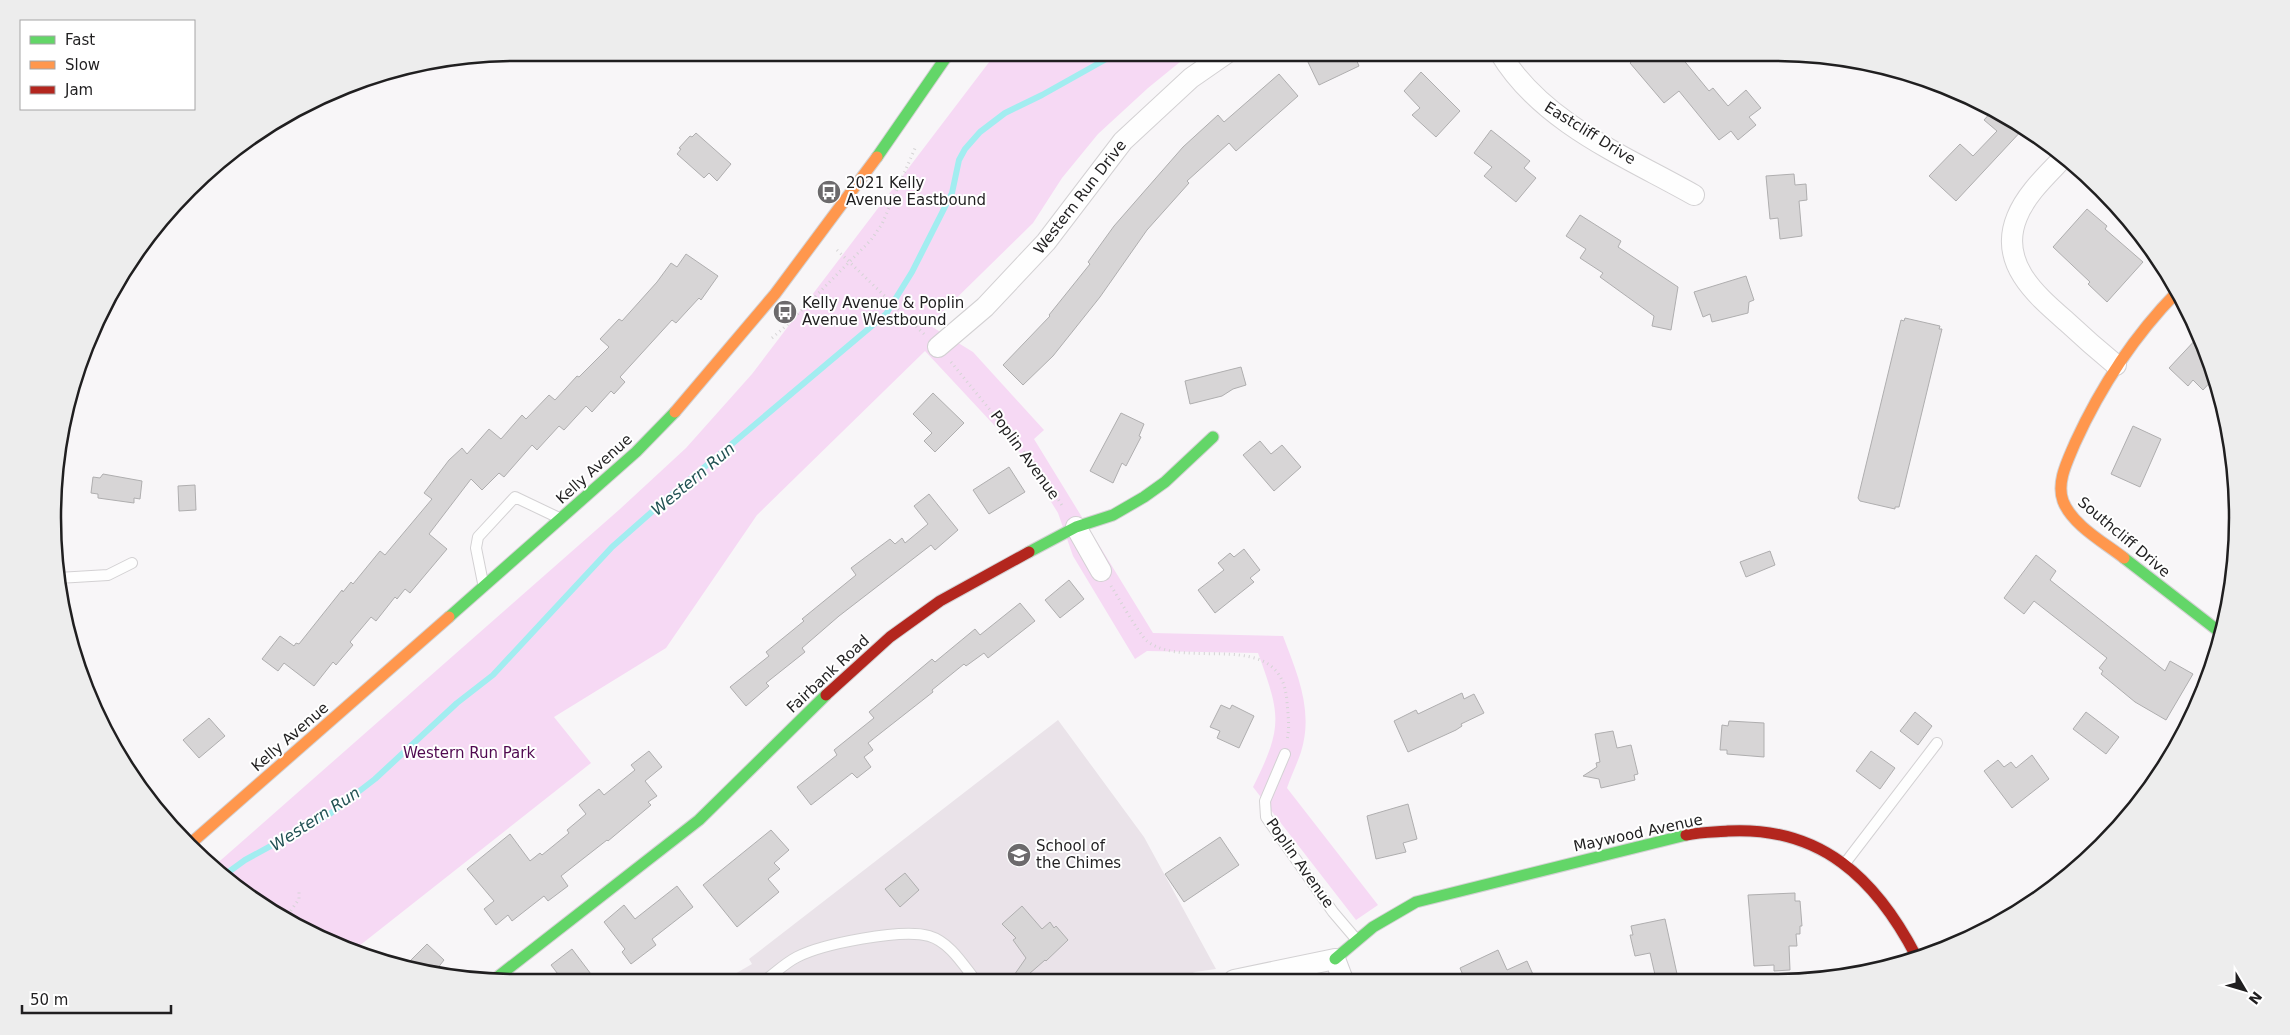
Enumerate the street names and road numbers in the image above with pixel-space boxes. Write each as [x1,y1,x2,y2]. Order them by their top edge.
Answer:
street label: Eastcliff Drive [1541,98,1639,168]
street label: Western Run Drive [1030,136,1130,258]
street label: Poplin Avenue [987,407,1063,503]
street label: Kelly Avenue [552,430,636,508]
street label: Southcliff Drive [2074,493,2174,581]
street label: Fairbank Road [783,631,873,717]
street label: Kelly Avenue [248,699,332,775]
street label: Maywood Avenue [1572,811,1704,855]
street label: Poplin Avenue [1262,815,1338,911]

